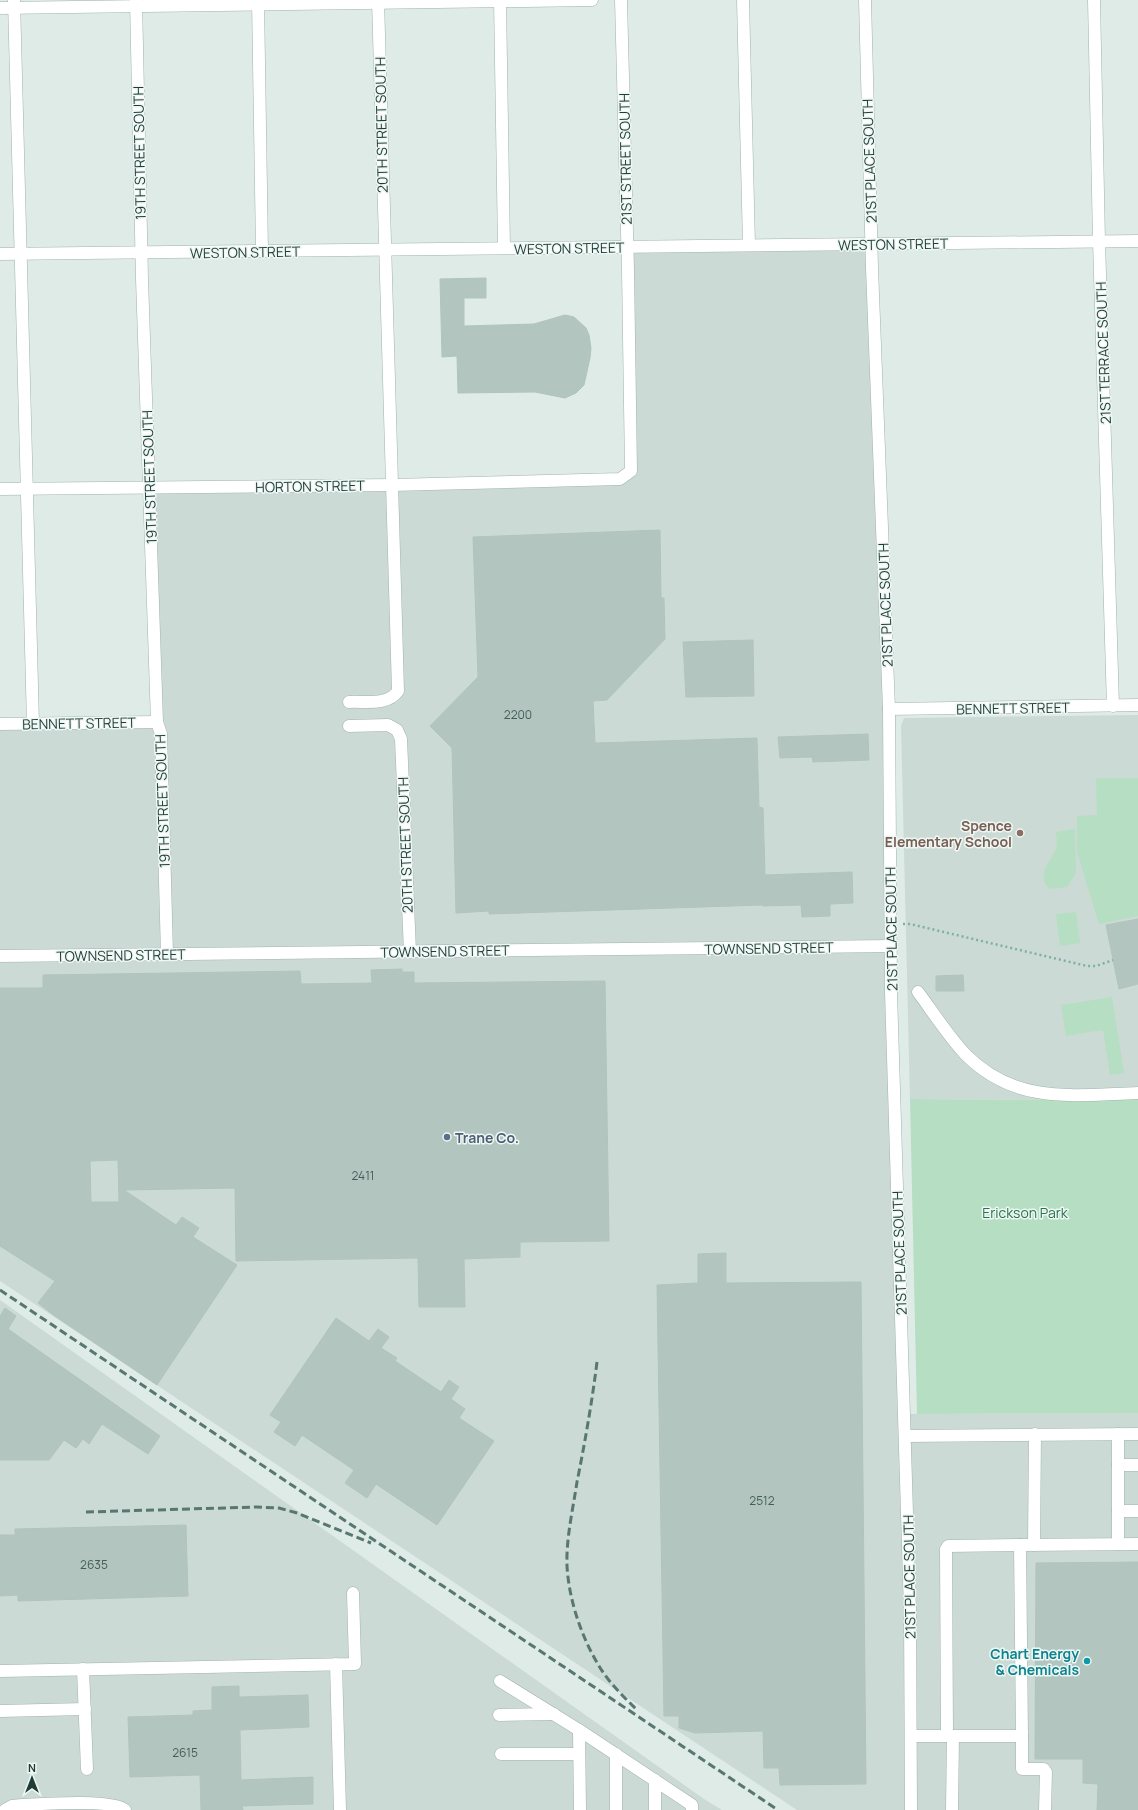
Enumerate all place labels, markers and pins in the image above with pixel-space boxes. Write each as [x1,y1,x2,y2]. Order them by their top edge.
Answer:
place label: Spence Elementary School [885,816,1012,851]
marker: Spence Elementary School [1015,828,1025,838]
place label: Trane Co. [455,1128,519,1147]
marker: Trane Co. [442,1132,452,1142]
place label: Chart Energy & Chemicals [990,1644,1079,1679]
marker: Chart Energy & Chemicals [1082,1656,1092,1666]

